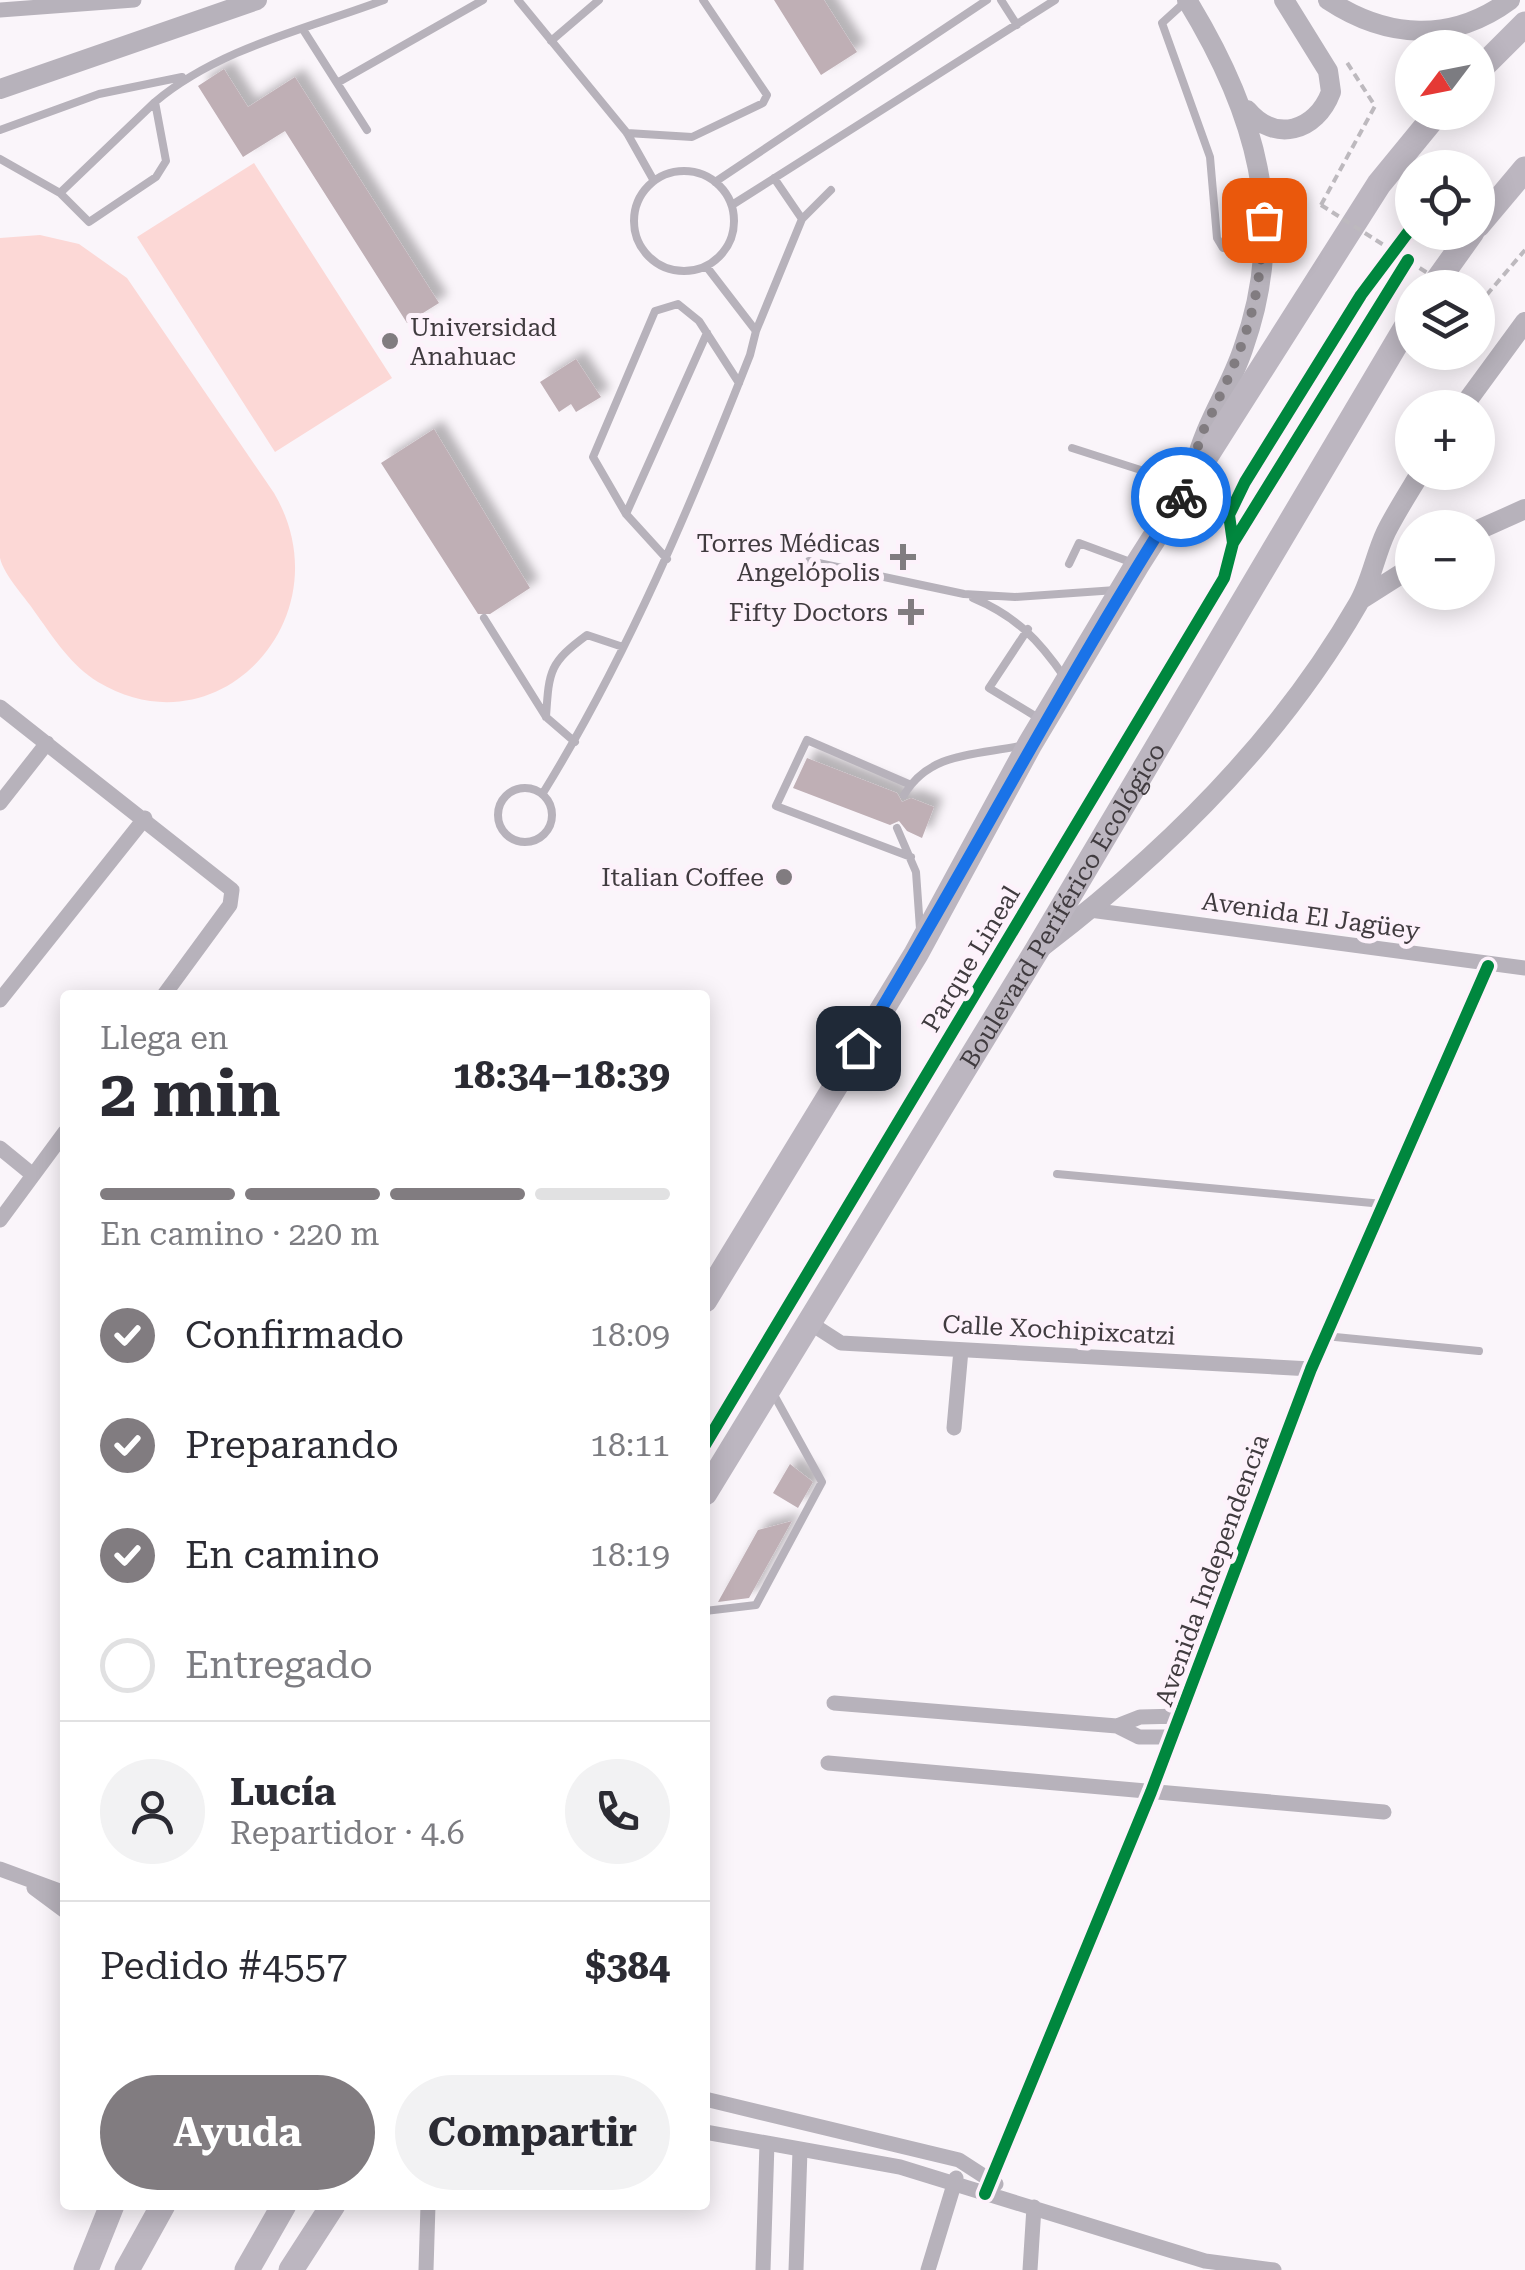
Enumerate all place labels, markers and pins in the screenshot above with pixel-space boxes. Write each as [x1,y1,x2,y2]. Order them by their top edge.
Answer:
pin [1222,178,1307,263]
place label: Universidad Anahuac [410,313,557,371]
marker: Universidad Anahuac [379,330,401,352]
place label: Torres Médicas Angelópolis [696,529,880,587]
marker: Torres Médicas Angelópolis [890,544,916,570]
place label: Fifty Doctors [729,598,888,627]
marker: Fifty Doctors [898,599,924,625]
place label: Italian Coffee [601,863,764,892]
marker: Italian Coffee [773,866,795,888]
pin [816,1006,901,1091]

